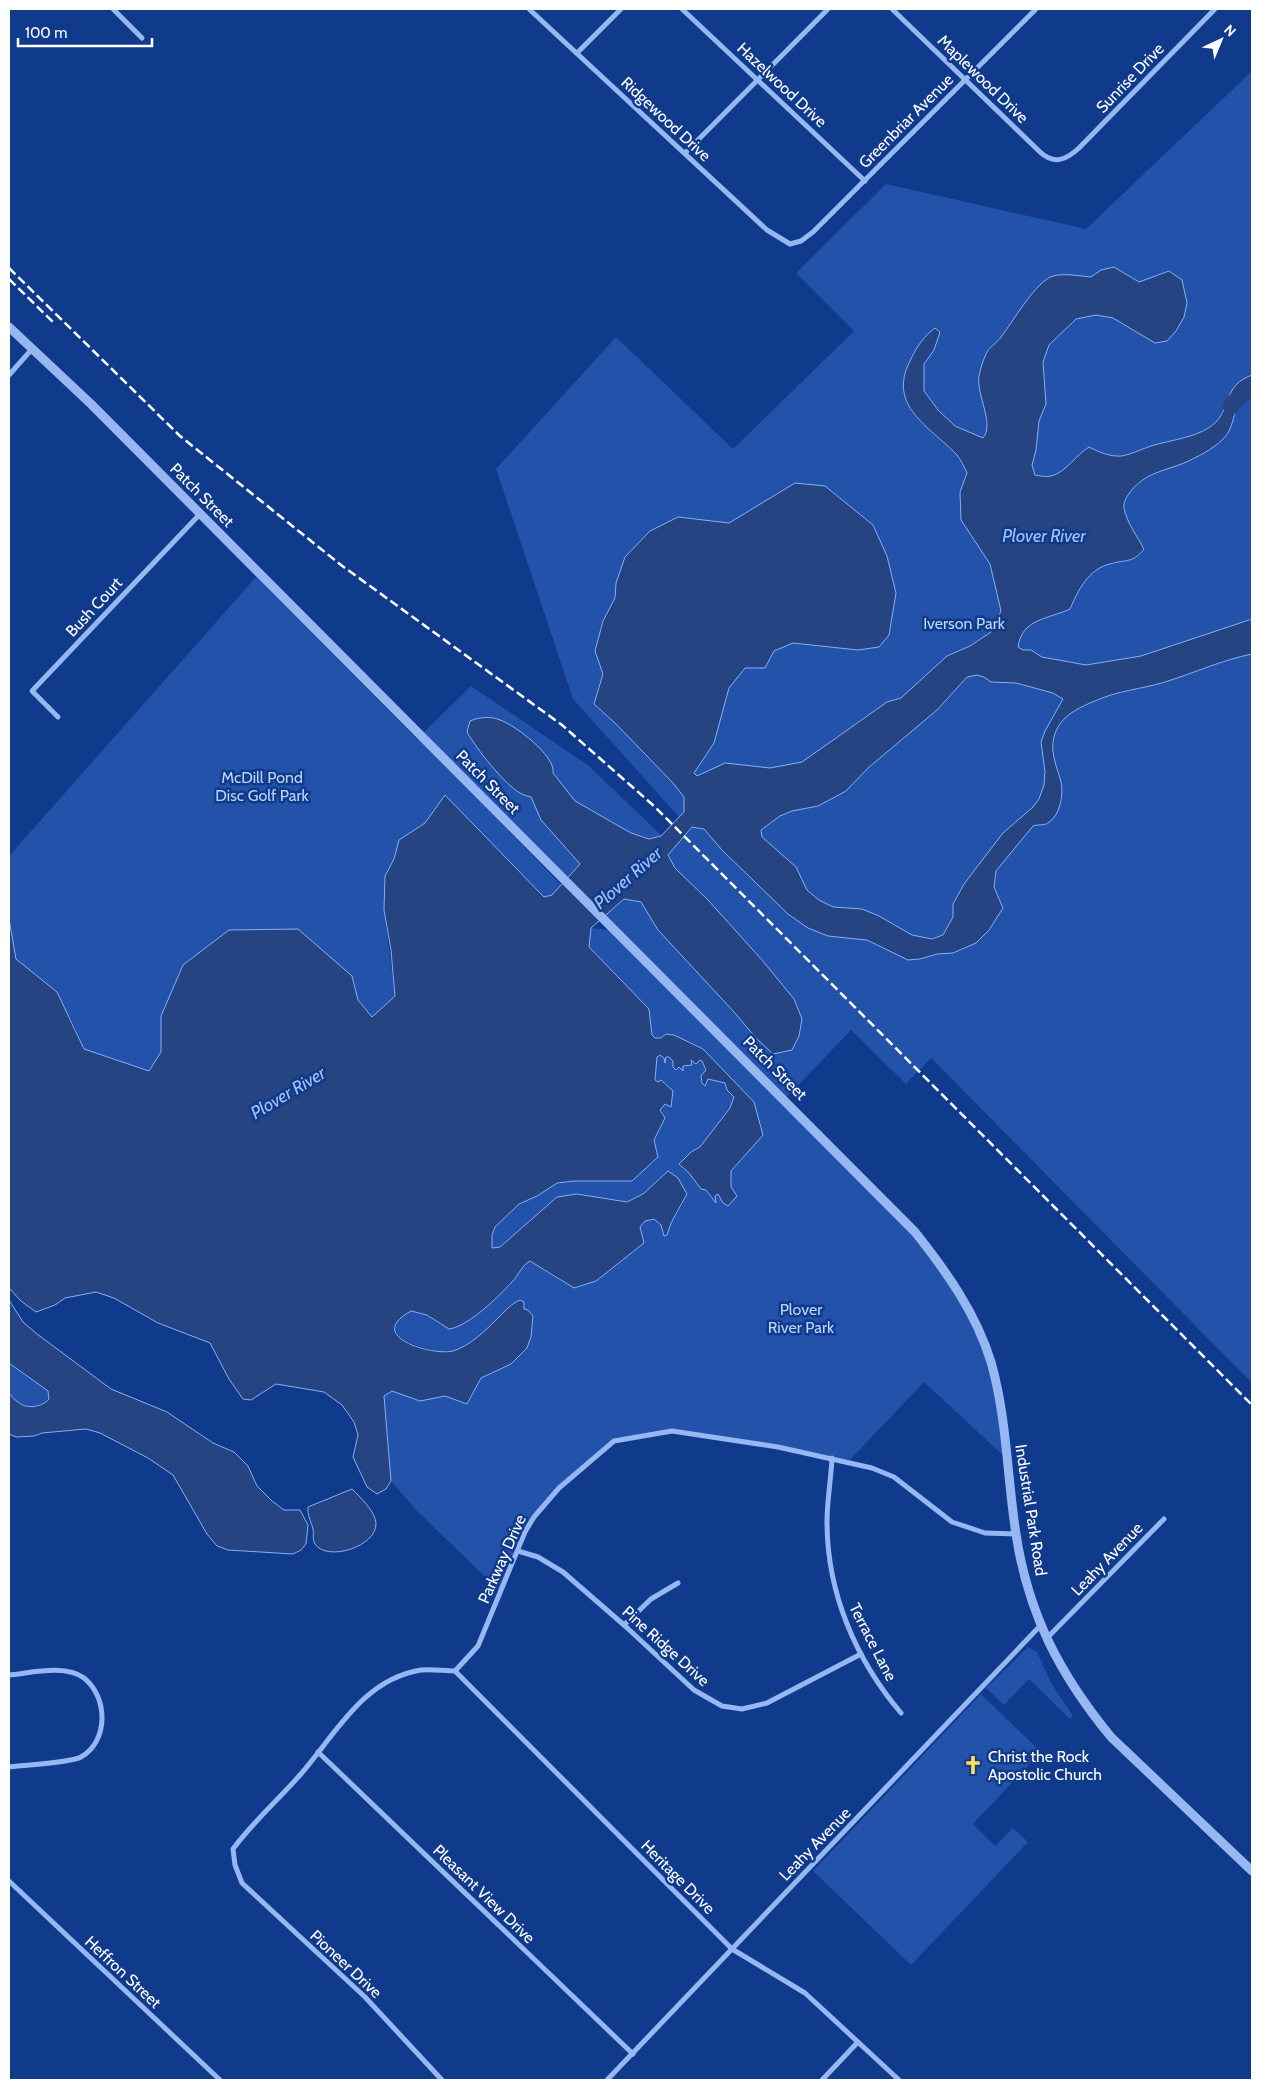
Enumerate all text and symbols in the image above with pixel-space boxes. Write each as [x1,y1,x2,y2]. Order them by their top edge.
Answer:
scale bar [18,15,151,47]
north arrow [1196,15,1246,65]
text: N [1220,21,1240,41]
text: 100 m [25,24,67,42]
street label: Maplewood Drive [934,31,1032,127]
street label: Hazelwood Drive [733,39,831,131]
street label: Sunrise Drive [1092,39,1168,117]
street label: Greenbriar Avenue [855,70,957,172]
street label: Ridgewood Drive [617,73,715,165]
street label: Patch Street [166,459,238,531]
water label: Plover River [1002,525,1087,547]
street label: Bush Court [62,573,127,641]
park label: Iverson Park [923,614,1006,633]
street label: Patch Street [452,746,524,818]
park label: McDill Pond Disc Golf Park [215,768,310,805]
water label: Plover River [589,841,668,914]
street label: Patch Street [739,1032,811,1104]
water label: Plover River [246,1061,331,1124]
park label: Plover River Park [768,1300,835,1337]
street label: Industrial Park Road [1011,1443,1051,1577]
street label: Parkway Drive [474,1512,530,1606]
street label: Leahy Avenue [1067,1518,1147,1600]
street label: Terrace Lane [845,1600,901,1684]
street label: Pine Ridge Drive [619,1602,713,1690]
place label: Christ the Rock Apostolic Church [988,1747,1102,1784]
church icon: Christ the Rock Apostolic Church [962,1754,984,1776]
street label: Leahy Avenue [775,1803,855,1885]
street label: Heritage Drive [637,1836,719,1918]
street label: Pleasant View Drive [429,1841,539,1947]
street label: Pioneer Drive [306,1926,386,2002]
street label: Heffron Street [81,1932,165,2012]

